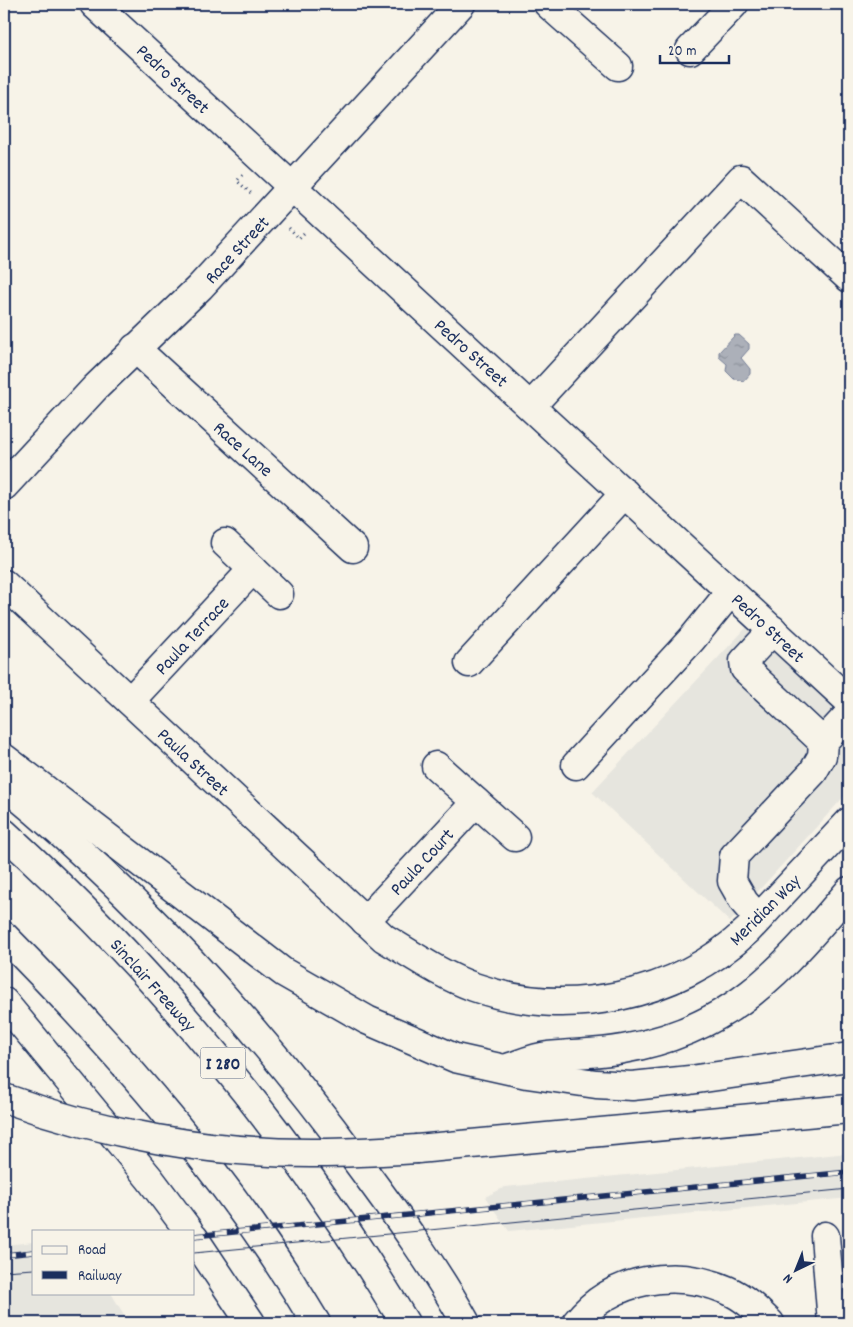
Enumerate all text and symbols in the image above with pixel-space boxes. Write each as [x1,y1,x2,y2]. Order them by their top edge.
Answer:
scale bar [660,32,729,64]
street label: Pedro Street [129,39,214,122]
text: 20 m [668,41,696,63]
street label: Race Street [200,211,277,292]
street label: Pedro Street [426,314,513,395]
street label: Race Lane [206,416,278,485]
street label: Pedro Street [724,588,809,671]
street label: Paula Terrace [150,592,237,683]
street label: Paula Street [150,723,234,804]
street label: Paula Court [385,824,462,903]
street label: Meridian Way [724,869,809,954]
street label: Sinclair Freeway [102,934,201,1039]
road number: I 280 [200,1048,246,1078]
legend [32,1230,195,1294]
text: Road [78,1240,106,1262]
north arrow [770,1244,820,1294]
text: Railway [78,1266,122,1288]
text: N [779,1268,798,1288]

